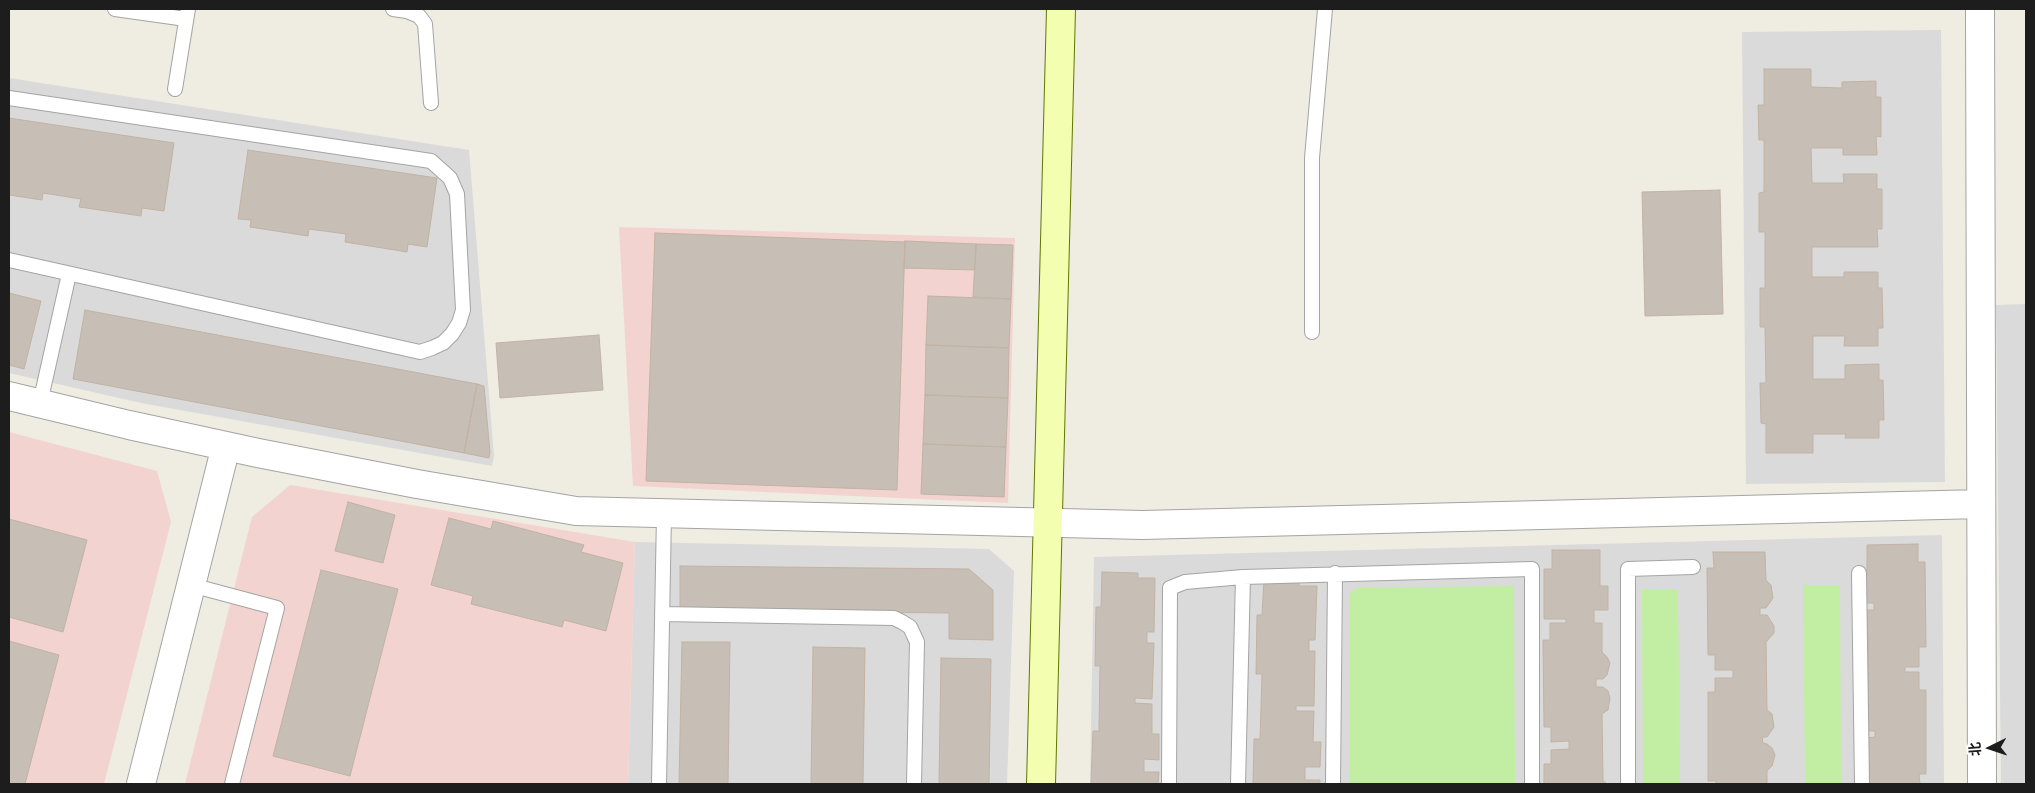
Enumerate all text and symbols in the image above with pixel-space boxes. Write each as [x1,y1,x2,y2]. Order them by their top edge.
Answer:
north arrow [1965,723,2015,773]
text: 北 [1966,741,1985,757]

